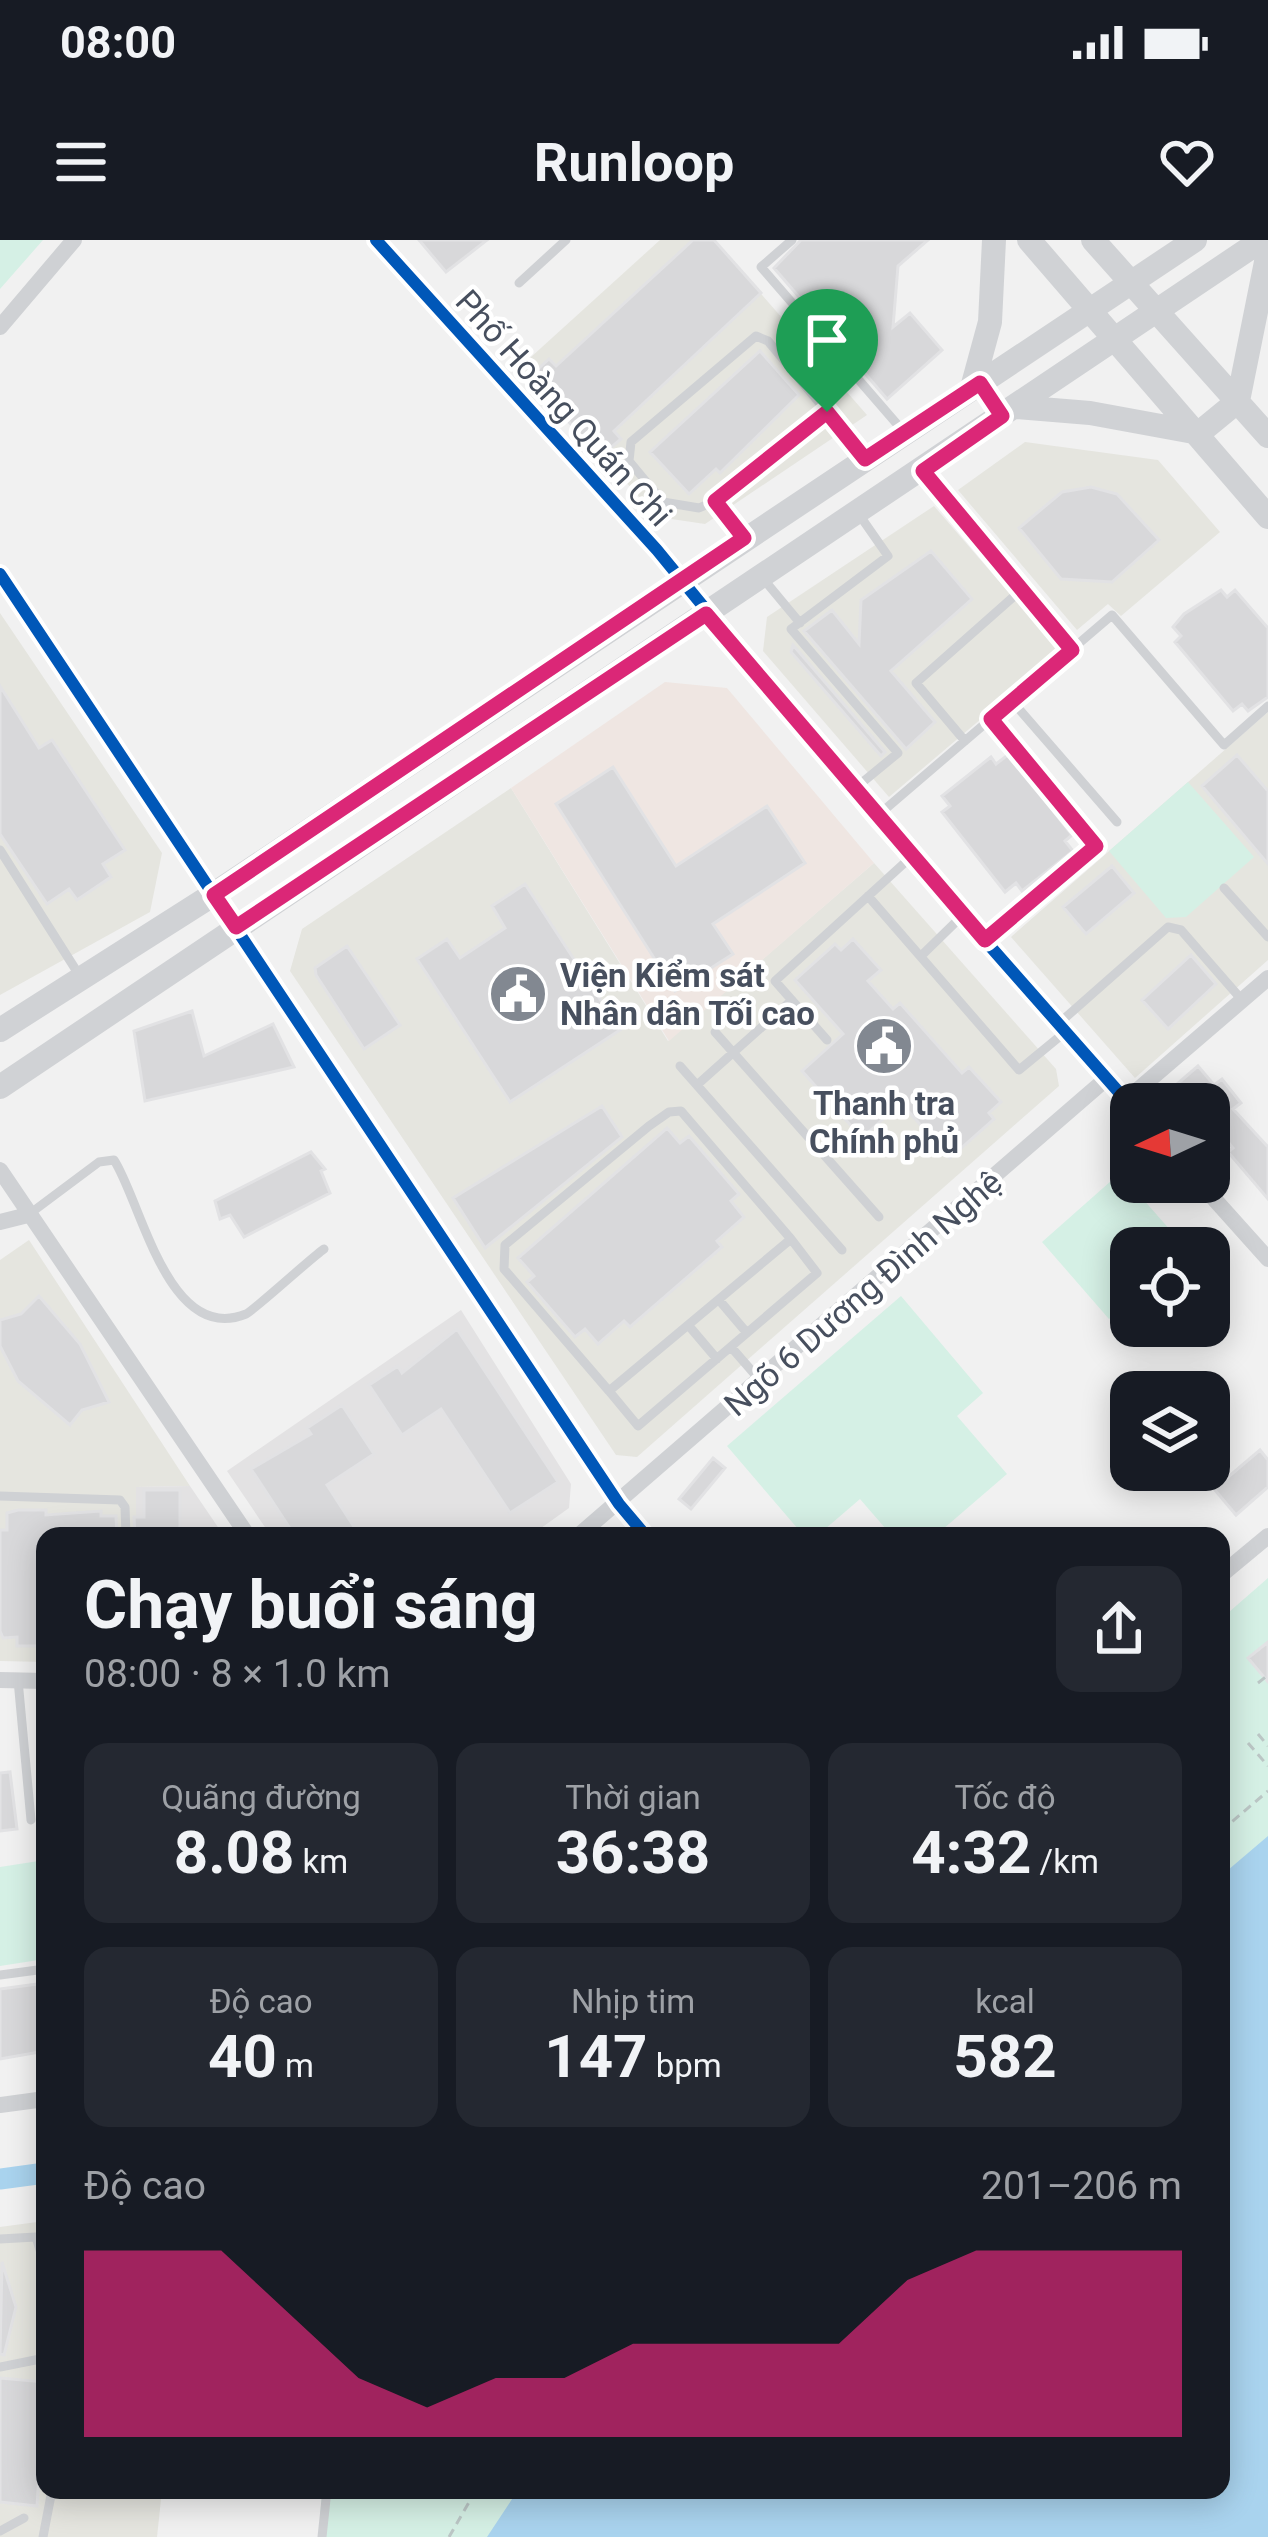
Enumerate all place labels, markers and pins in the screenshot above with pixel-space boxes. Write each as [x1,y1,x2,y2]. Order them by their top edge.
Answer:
pin [776,289,878,412]
place label: Viện Kiểm sát Nhân dân Tối cao [560,956,815,1033]
public building icon: Viện Kiểm sát Nhân dân Tối cao [487,963,549,1025]
public building icon: Thanh tra Chính phủ [853,1015,915,1077]
place label: Thanh tra Chính phủ [809,1084,959,1161]

